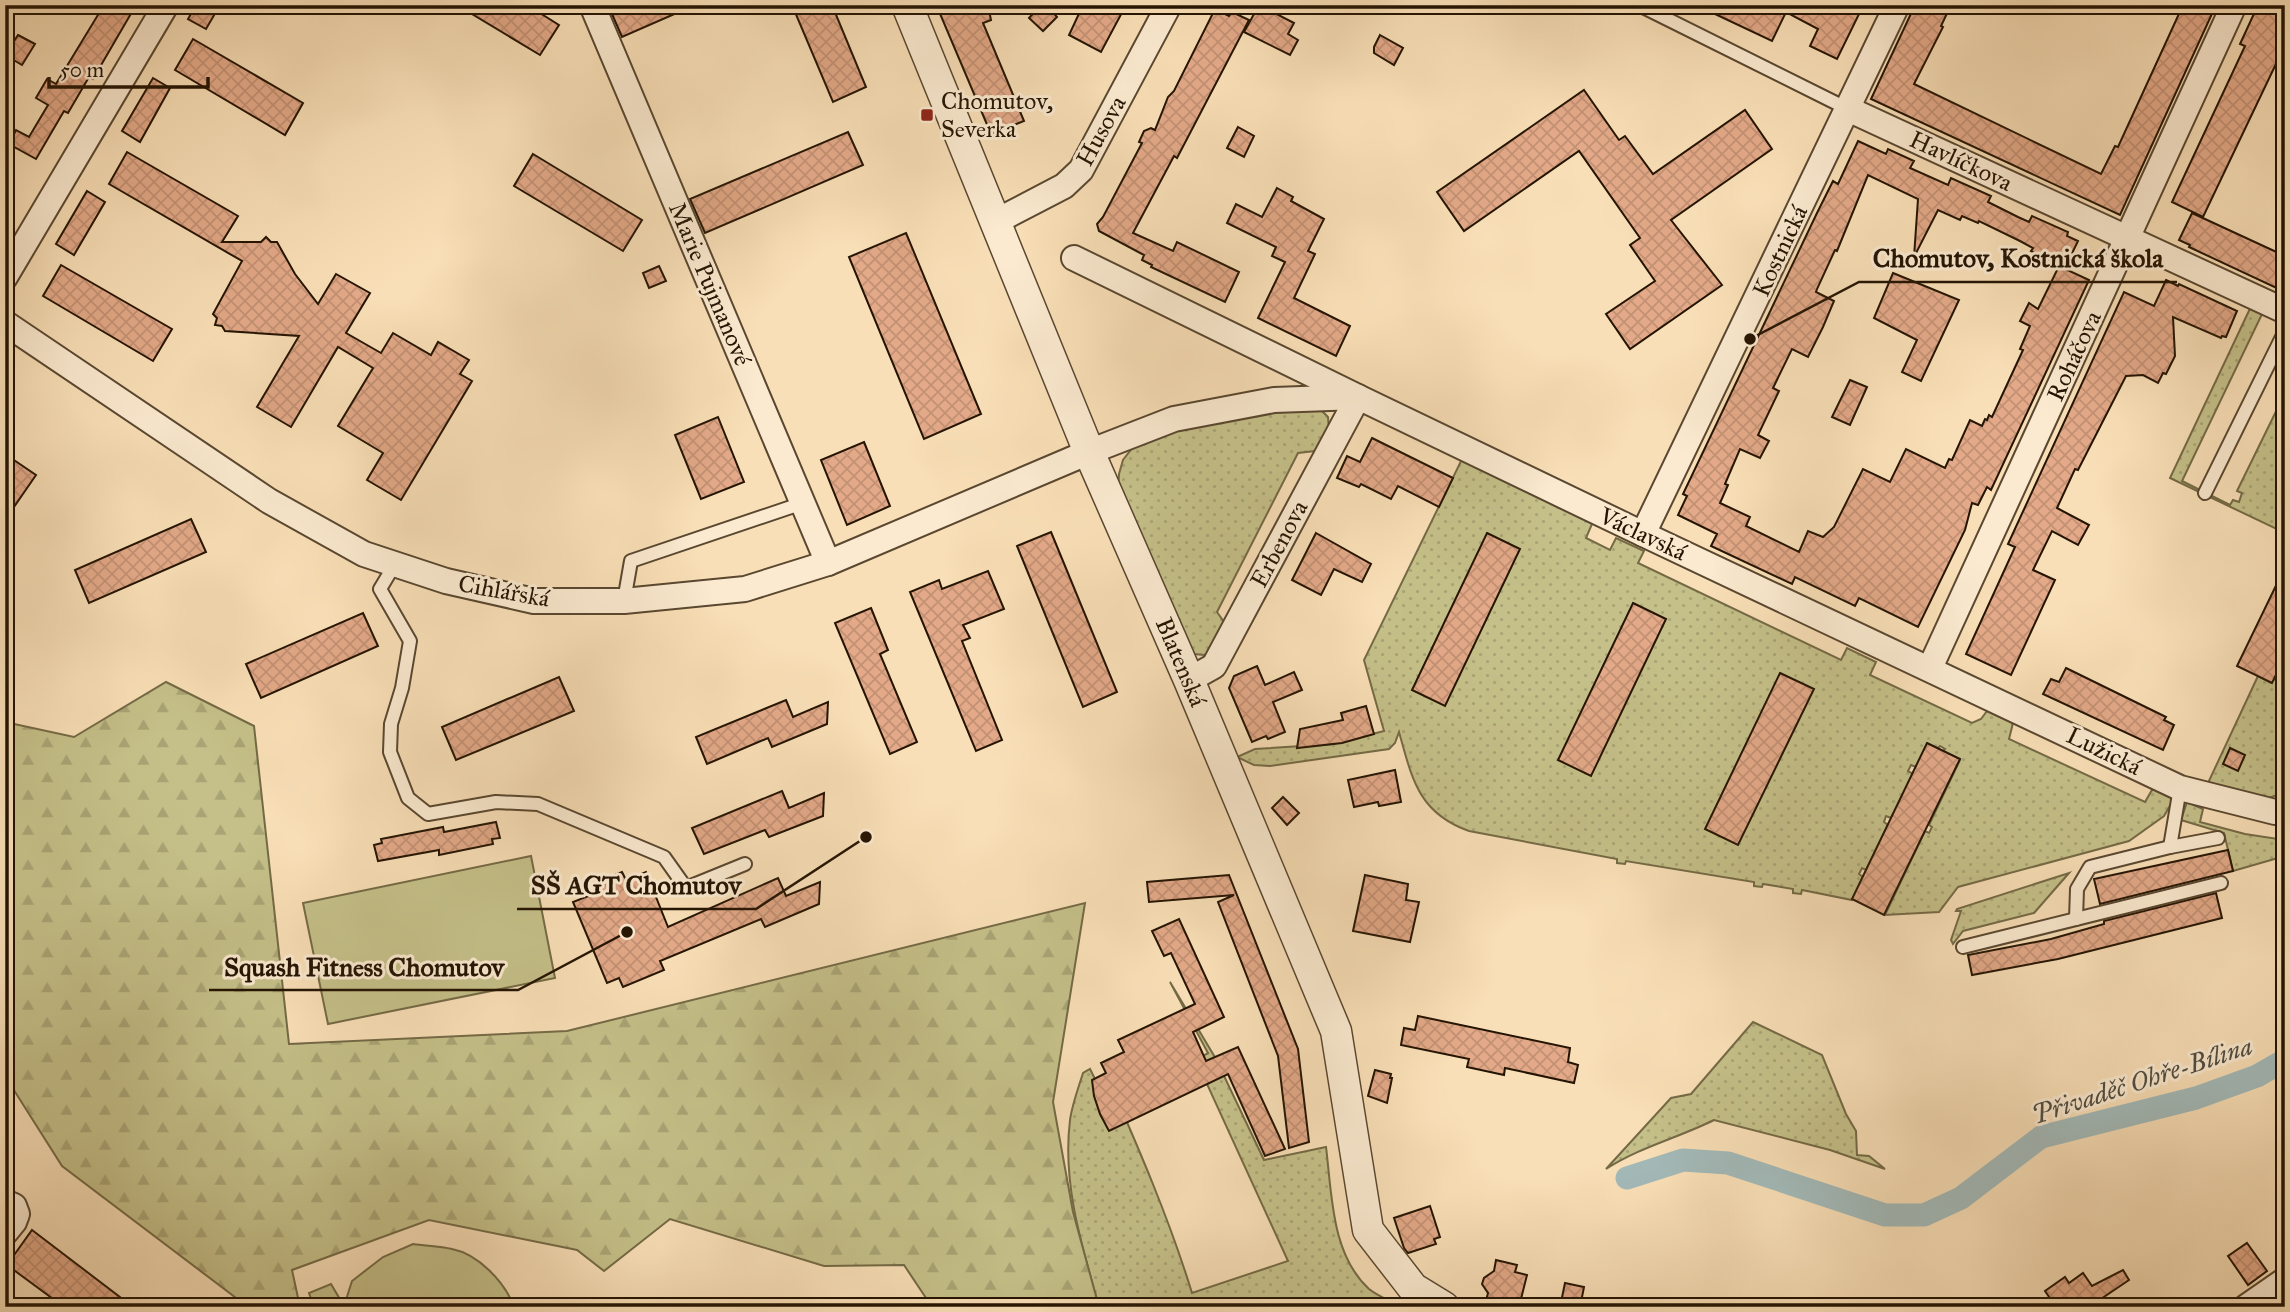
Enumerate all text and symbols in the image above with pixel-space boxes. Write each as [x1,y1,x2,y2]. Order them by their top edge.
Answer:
scale bar [49,46,208,90]
text: 50 m [60,57,105,83]
place label: Chomutov, Severka [941,86,1053,144]
street label: Husova [1070,90,1133,171]
marker: Chomutov, Severka [919,107,935,123]
street label: Havlíčkova [1905,124,2018,198]
street label: Marie Pujmanové [662,198,758,370]
street label: Kostnická [1746,200,1814,301]
callout: Chomutov, Kostnická škola [1859,235,2177,282]
text: Chomutov, Kostnická škola [1873,242,2164,274]
street label: Roháčova [2040,305,2108,406]
street label: Erbenova [1244,494,1315,593]
street label: Václavská [1594,500,1692,568]
street label: Cihlářská [456,568,553,614]
street label: Blatenská [1149,613,1213,712]
street label: Lužická [2062,720,2147,782]
callout: SŠ AGT Chomutov [517,862,756,909]
text: SŠ AGT Chomutov [531,869,743,901]
callout: Squash Fitness Chomutov [209,943,518,990]
text: Squash Fitness Chomutov [224,951,505,983]
water label: Přivaděč Ohře-Bílina [2028,1029,2256,1131]

